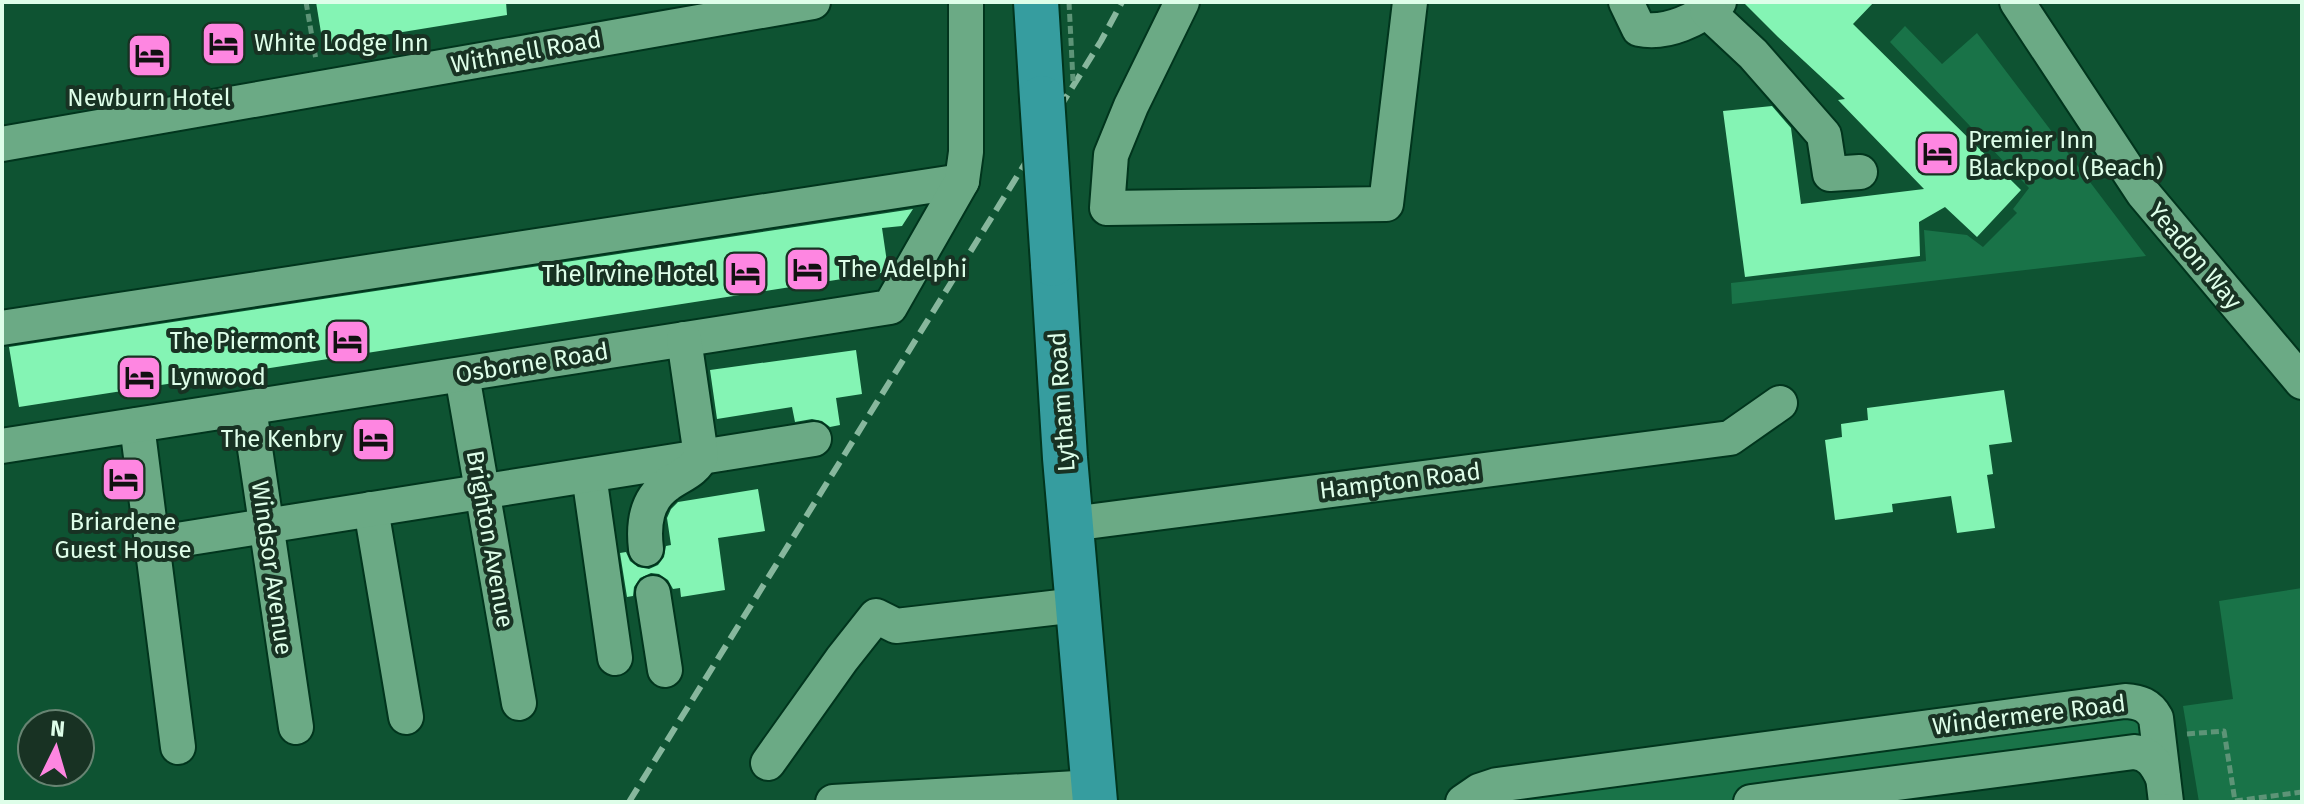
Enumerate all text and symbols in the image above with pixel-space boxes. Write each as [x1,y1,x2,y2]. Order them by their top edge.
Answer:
hotel icon: White Lodge Inn [199,19,247,67]
street label: Withnell Road [449,25,603,79]
place label: White Lodge Inn [254,29,429,57]
hotel icon: Newburn Hotel [125,32,173,80]
place label: Newburn Hotel [67,84,231,112]
place label: Premier Inn Blackpool (Beach) [1968,126,2164,182]
hotel icon: Premier Inn Blackpool (Beach) [1913,130,1961,178]
street label: Yeadon Way [2142,197,2248,315]
hotel icon: The Adelphi [783,245,831,293]
hotel icon: The Irvine Hotel [722,250,770,298]
place label: The Adelphi [838,255,967,283]
place label: The Irvine Hotel [542,260,715,288]
hotel icon: The Piermont [323,317,371,365]
place label: The Piermont [170,327,316,355]
street label: Lytham Road [1043,331,1081,473]
street label: Osborne Road [454,337,610,389]
hotel icon: Lynwood [115,353,163,401]
place label: Lynwood [170,363,266,391]
hotel icon: The Kenbry [350,415,398,463]
place label: The Kenbry [221,425,343,453]
street label: Brighton Avenue [461,448,519,630]
hotel icon: Briardene Guest House [99,456,147,504]
street label: Hampton Road [1318,457,1482,505]
street label: Windsor Avenue [246,479,298,657]
place label: Briardene Guest House [54,508,192,564]
street label: Windermere Road [1931,689,2127,741]
north arrow [16,708,96,788]
text: N [49,714,66,743]

